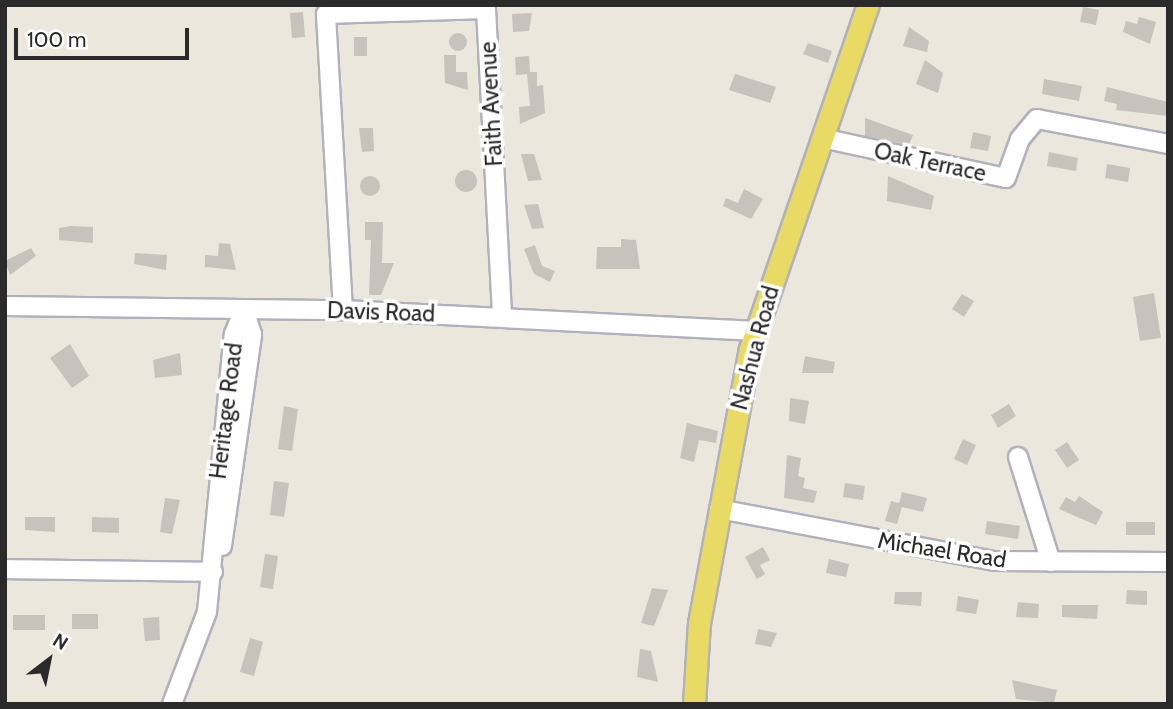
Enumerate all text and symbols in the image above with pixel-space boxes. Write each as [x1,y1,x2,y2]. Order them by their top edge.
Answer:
scale bar [18,14,192,58]
text: 100 m [27,27,86,52]
street label: Faith Avenue [474,41,508,167]
street label: Oak Terrace [872,137,988,187]
street label: Nashua Road [725,283,785,413]
street label: Davis Road [327,296,435,328]
street label: Heritage Road [204,341,248,481]
street label: Michael Road [876,526,1008,574]
north arrow [14,625,84,695]
text: N [49,628,72,655]

